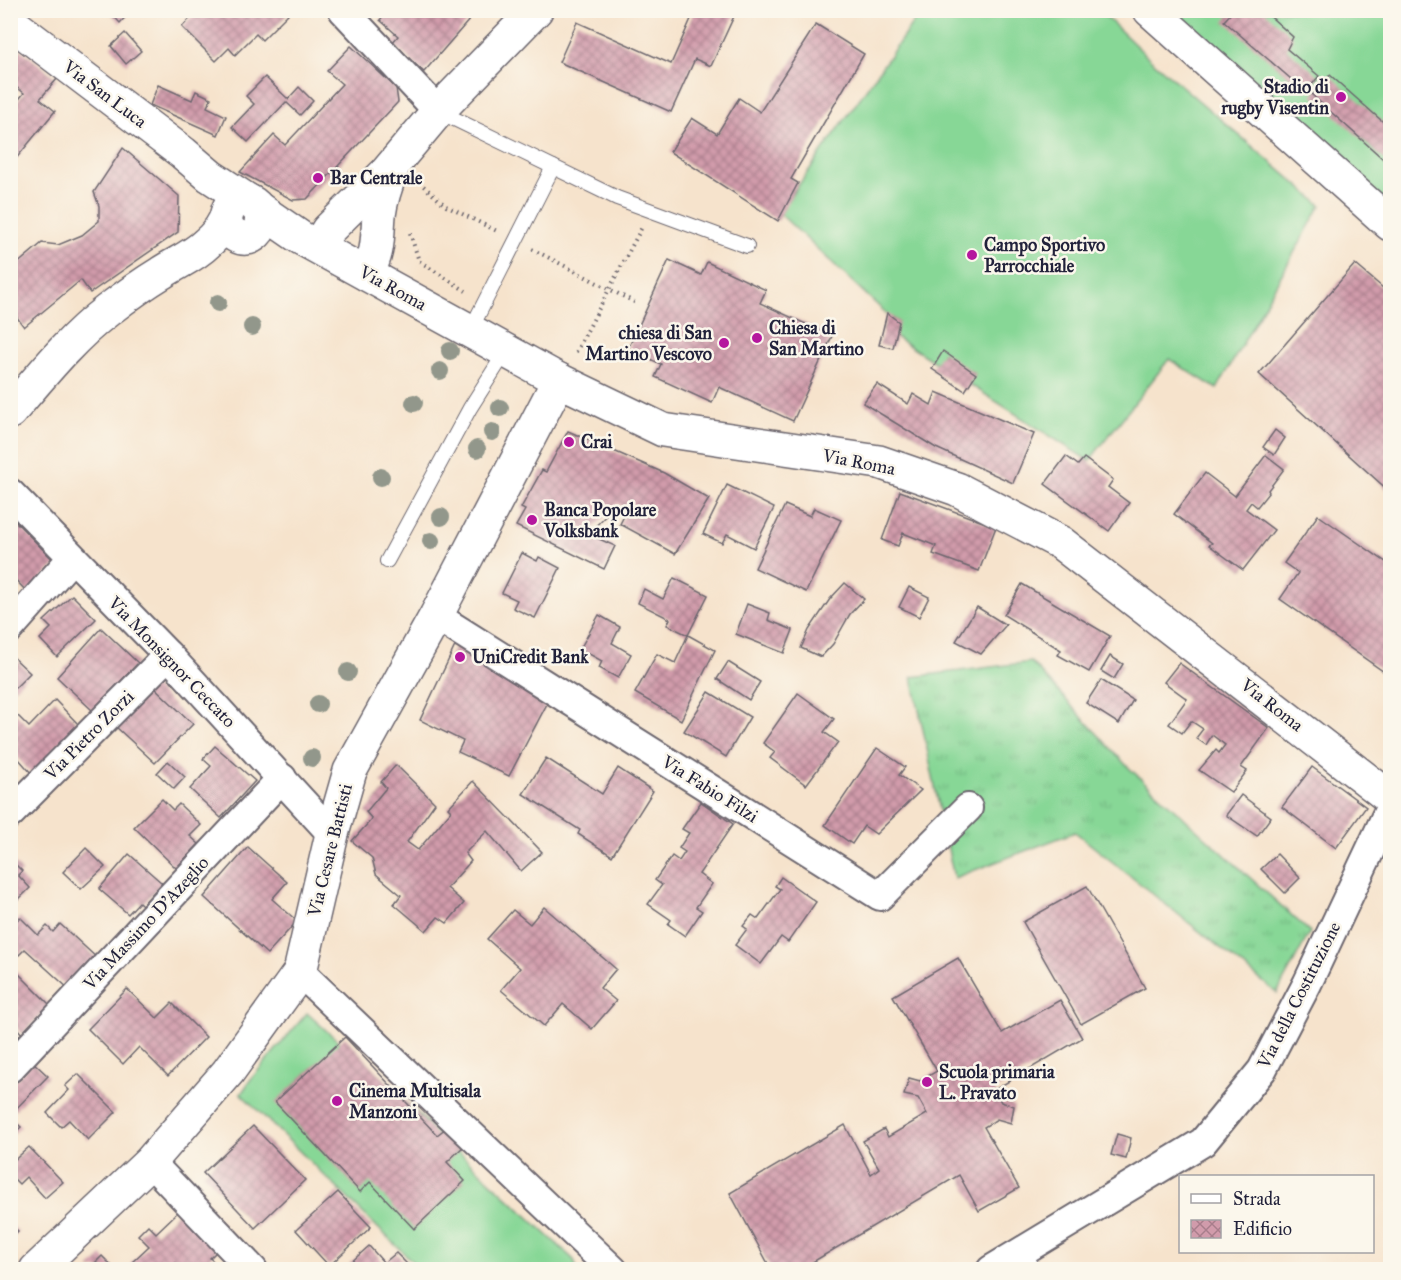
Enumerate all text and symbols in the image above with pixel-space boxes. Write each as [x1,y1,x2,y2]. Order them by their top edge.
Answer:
street label: Via San Luca [58,55,151,133]
place label: Stadio di rugby Visentin [1220,76,1330,120]
marker: Stadio di rugby Visentin [1334,90,1348,104]
place label: Bar Centrale [330,167,423,189]
marker: Bar Centrale [311,171,325,185]
place label: Campo Sportivo Parrocchiale [984,234,1105,277]
marker: Campo Sportivo Parrocchiale [965,248,979,262]
street label: Via Roma [355,260,431,316]
place label: Chiesa di San Martino [769,317,864,360]
place label: chiesa di San Martino Vescovo [585,322,712,365]
marker: Chiesa di San Martino [750,331,764,345]
marker: chiesa di San Martino Vescovo [717,336,731,350]
place label: Crai [581,431,614,453]
marker: Crai [562,435,576,449]
street label: Via Roma [820,444,897,480]
place label: Banca Popolare Volksbank [543,499,657,542]
marker: Banca Popolare Volksbank [525,513,539,527]
street label: Via Monsignor Ceccato [102,591,240,733]
place label: UniCredit Bank [472,646,589,668]
marker: UniCredit Bank [453,650,467,664]
street label: Via Roma [1236,673,1308,736]
street label: Via Pietro Zorzi [39,685,139,785]
street label: Via Fabio Filzi [657,750,762,827]
street label: Via Cesare Battisti [303,781,357,920]
street label: Via Massimo D'Azeglio [78,852,214,996]
street label: Via della Costituzione [1252,918,1345,1073]
place label: Scuola primaria L. Pravato [939,1061,1055,1104]
marker: Scuola primaria L. Pravato [920,1075,934,1089]
place label: Cinema Multisala Manzoni [349,1080,481,1123]
marker: Cinema Multisala Manzoni [330,1094,344,1108]
legend [1179,1175,1374,1253]
text: Strada [1233,1188,1281,1210]
text: Edificio [1233,1218,1292,1240]

